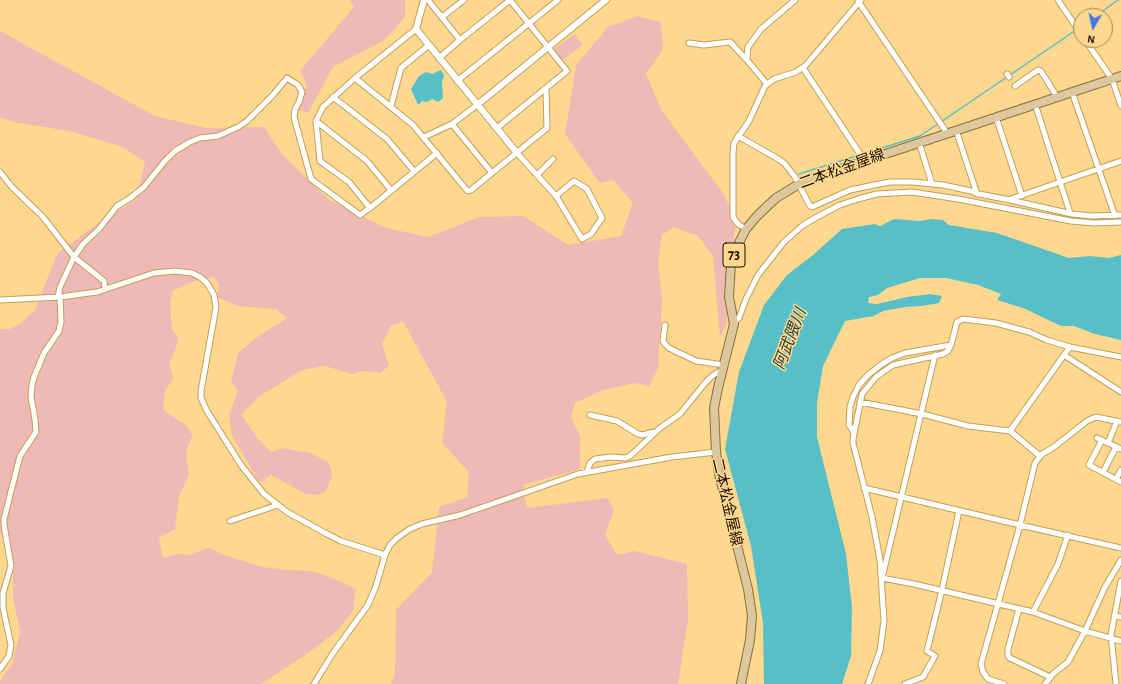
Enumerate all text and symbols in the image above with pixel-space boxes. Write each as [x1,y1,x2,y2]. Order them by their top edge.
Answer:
north arrow [1073,8,1113,48]
text: N [1087,33,1096,45]
street label: 二本松金屋線 [797,145,887,193]
road number: 73 [723,243,745,267]
water label: 阿武隈川 [770,306,810,372]
street label: 二本松金屋線 [708,456,746,548]

